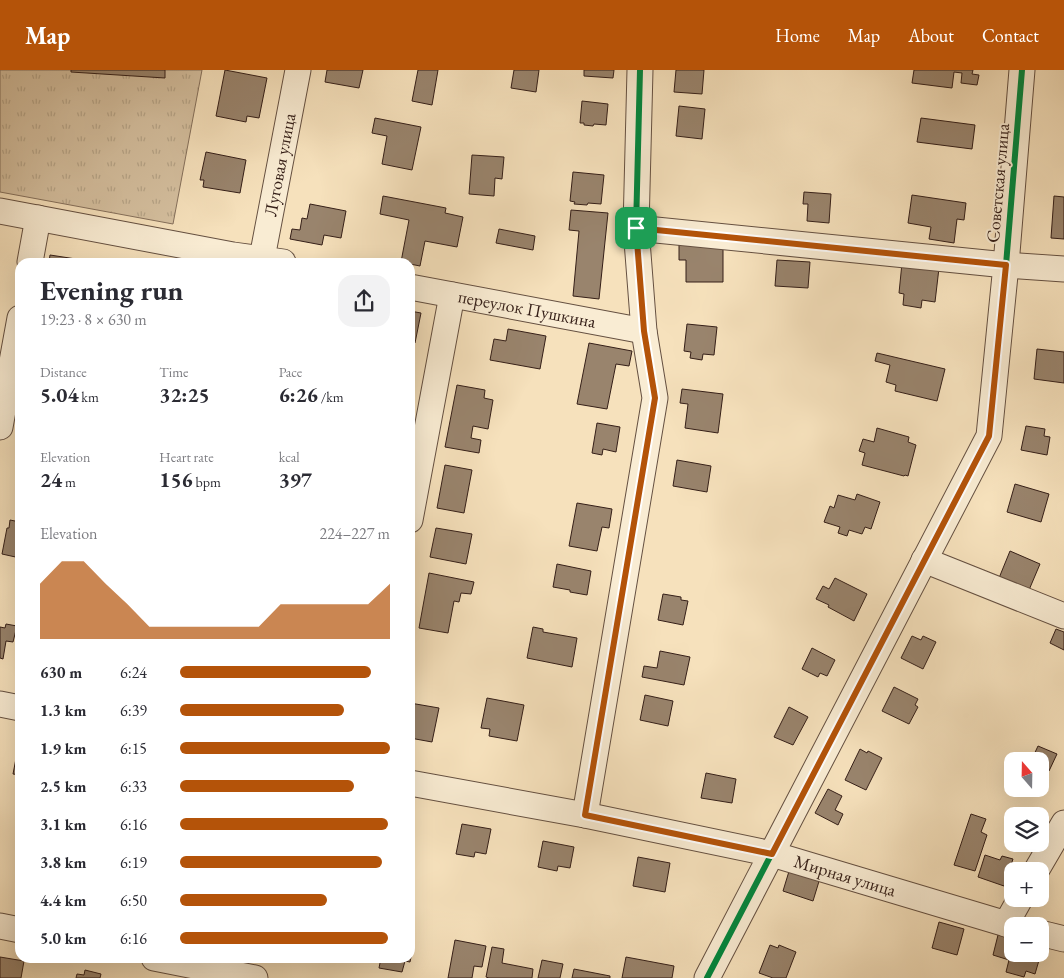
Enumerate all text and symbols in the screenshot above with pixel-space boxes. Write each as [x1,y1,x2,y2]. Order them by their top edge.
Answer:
text: Map [25,20,70,51]
text: Home [775,24,820,47]
text: Map [848,24,880,47]
text: About [908,24,954,47]
text: Contact [982,24,1039,47]
street label: Луговая улица [258,110,301,218]
street label: Советская улица [981,121,1014,244]
pin [615,207,657,249]
icon: arrive [622,214,650,242]
text: Evening run [40,272,183,308]
button: share [338,275,390,327]
street label: переулок Пушкина [456,284,599,333]
text: 19:23 · 8 × 630 m [40,309,147,330]
text: Distance [40,363,87,381]
text: Time [159,363,189,381]
text: Pace [279,363,302,381]
text: 5.04 [40,381,79,408]
text: 32:25 [159,381,210,408]
text: 6:26 [279,381,318,408]
text: km [79,388,99,406]
text: /km [318,388,344,406]
text: Elevation [40,448,90,466]
text: Heart rate [159,448,214,466]
text: kcal [279,448,300,466]
text: 24 [40,466,62,493]
text: 156 [159,466,193,493]
text: 397 [279,466,312,493]
text: m [62,473,76,491]
text: bpm [193,473,221,491]
text: Elevation [40,523,98,544]
text: 224–227 m [319,523,390,544]
text: 630 m [40,662,82,683]
text: 6:24 [120,662,147,683]
text: 1.3 km [40,700,86,721]
text: 6:39 [120,700,147,721]
text: 1.9 km [40,738,86,759]
text: 6:15 [120,738,147,759]
north arrow [1004,752,1049,798]
map controls [1004,752,1049,962]
text: 2.5 km [40,776,86,797]
text: 6:33 [120,776,147,797]
button: layers [1004,807,1049,852]
text: 3.1 km [40,814,86,835]
text: 6:16 [120,814,147,835]
street label: Мирная улица [791,849,900,902]
text: 3.8 km [40,852,86,873]
text: 6:19 [120,852,147,873]
button: + [1004,862,1049,907]
text: 4.4 km [40,890,86,911]
text: 6:50 [120,890,147,911]
button: − [1004,917,1049,962]
text: 5.0 km [40,928,86,949]
text: 6:16 [120,928,147,949]

